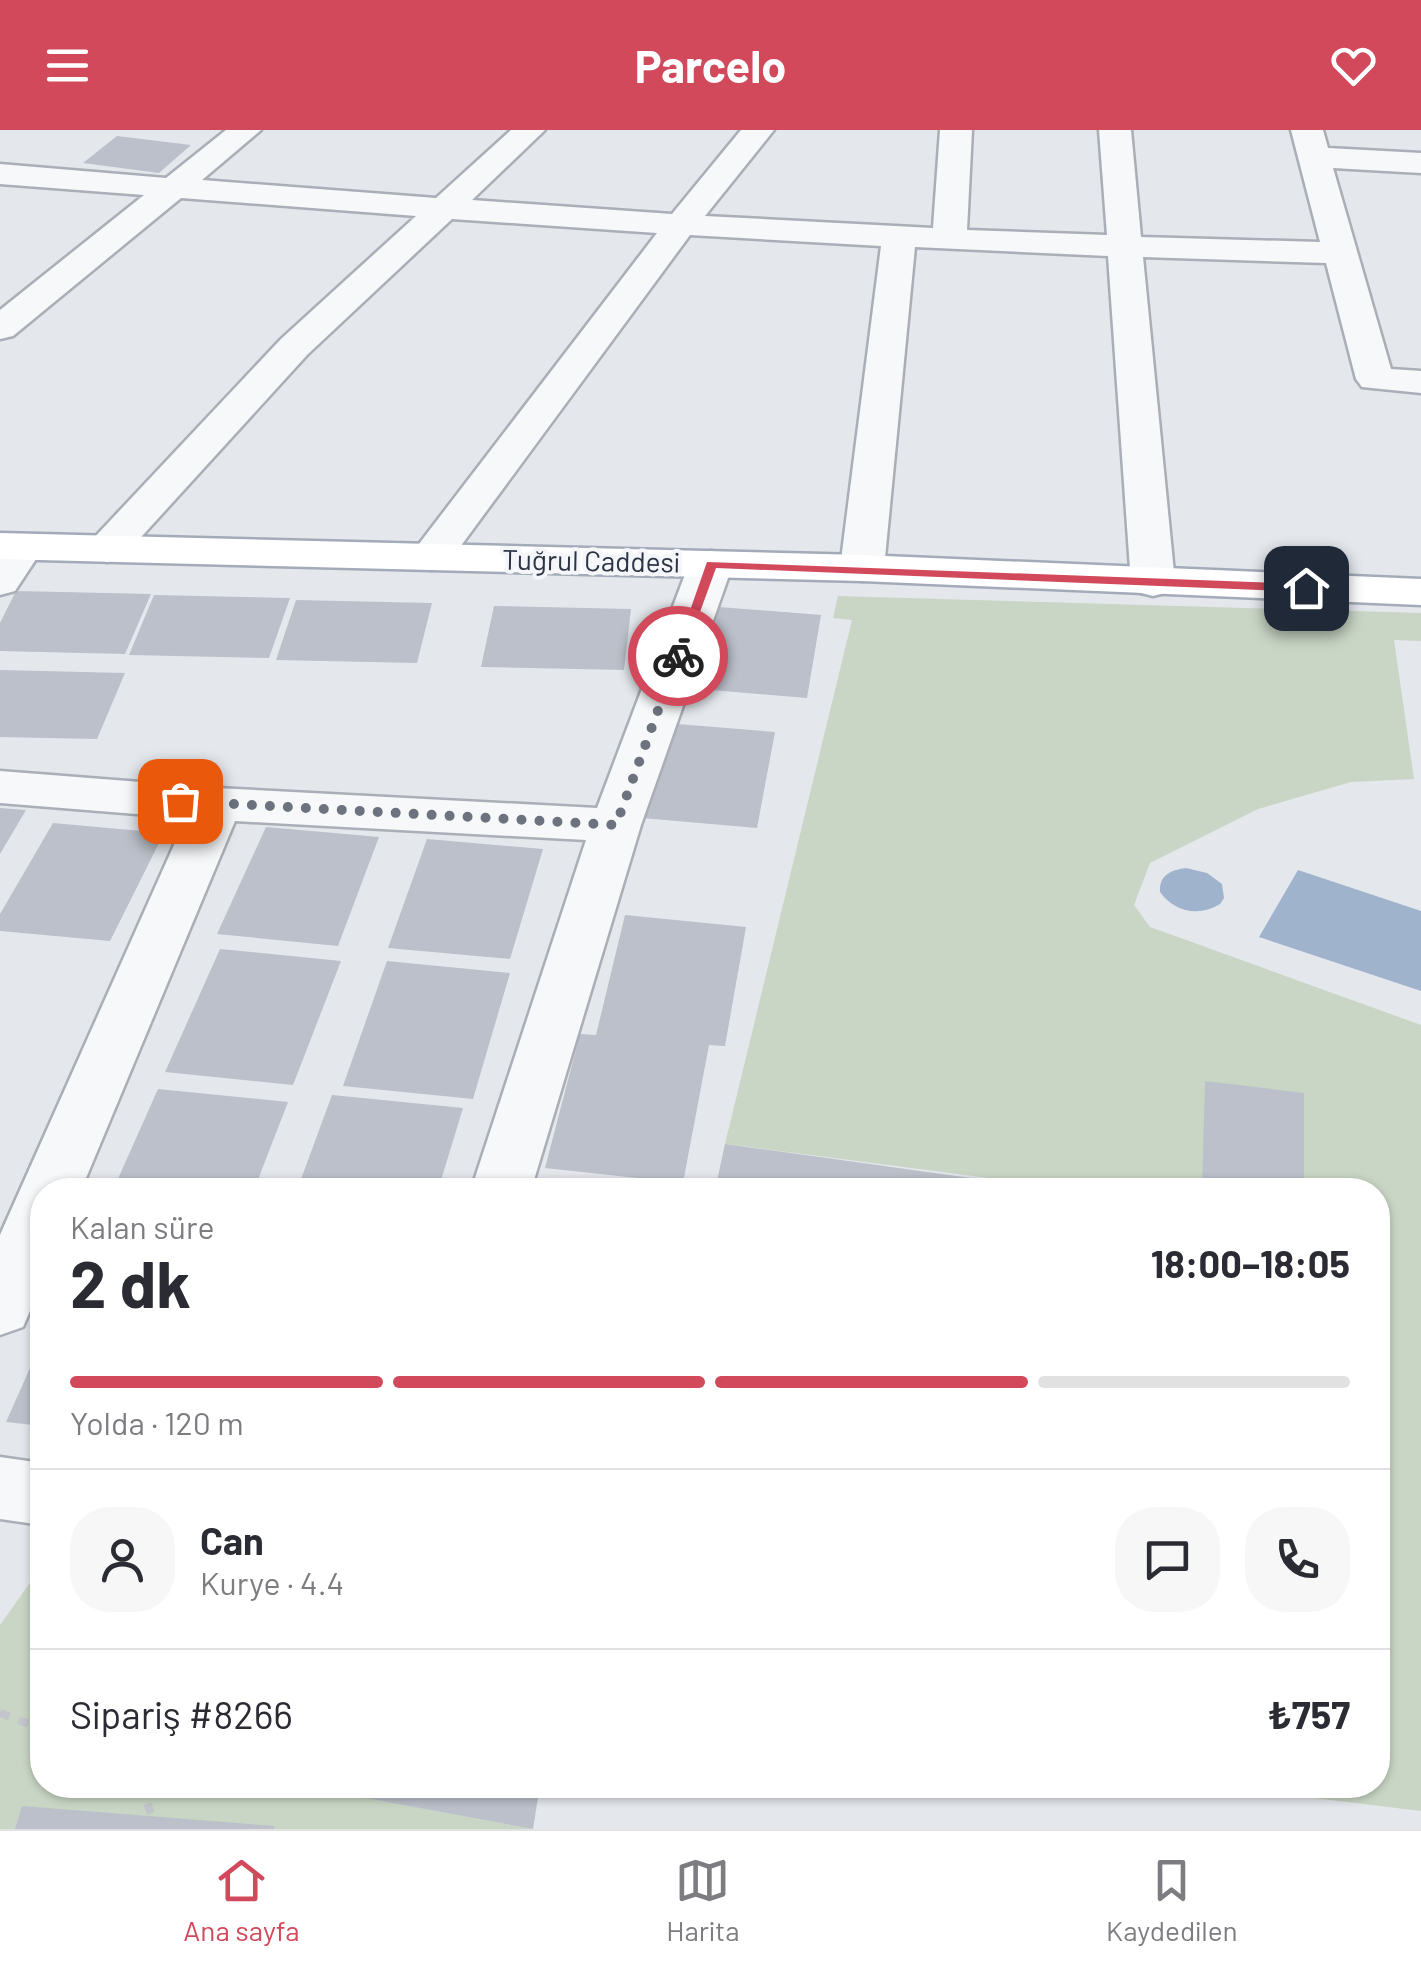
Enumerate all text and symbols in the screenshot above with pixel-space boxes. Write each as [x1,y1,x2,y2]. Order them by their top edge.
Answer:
icon: menu [40,38,95,93]
text: Parcelo [635,38,786,92]
icon: heart [1326,38,1381,93]
street label: Tuğrul Caddesi [502,541,680,579]
pin [1264,546,1349,631]
icon: home [1279,561,1334,616]
courier [628,606,728,706]
icon: bike [651,629,706,684]
pin [138,759,223,844]
icon: bag [153,774,208,829]
text: Kalan süre [70,1207,214,1245]
text: 18:00–18:05 [1151,1240,1350,1286]
text: 2 dk [70,1243,191,1321]
text: Yolda · 120 m [70,1403,244,1441]
button: person [70,1507,175,1612]
button: chat [1115,1507,1220,1612]
button: phone [1245,1507,1350,1612]
text: Can [200,1517,264,1563]
text: Kurye · 4.4 [200,1563,344,1601]
text: Sipariş #8266 [70,1691,293,1737]
text: ₺757 [1267,1691,1350,1737]
tab: Ana sayfa [183,1853,300,1947]
tab: Harita [666,1853,739,1947]
tab: Kaydedilen [1106,1853,1238,1947]

